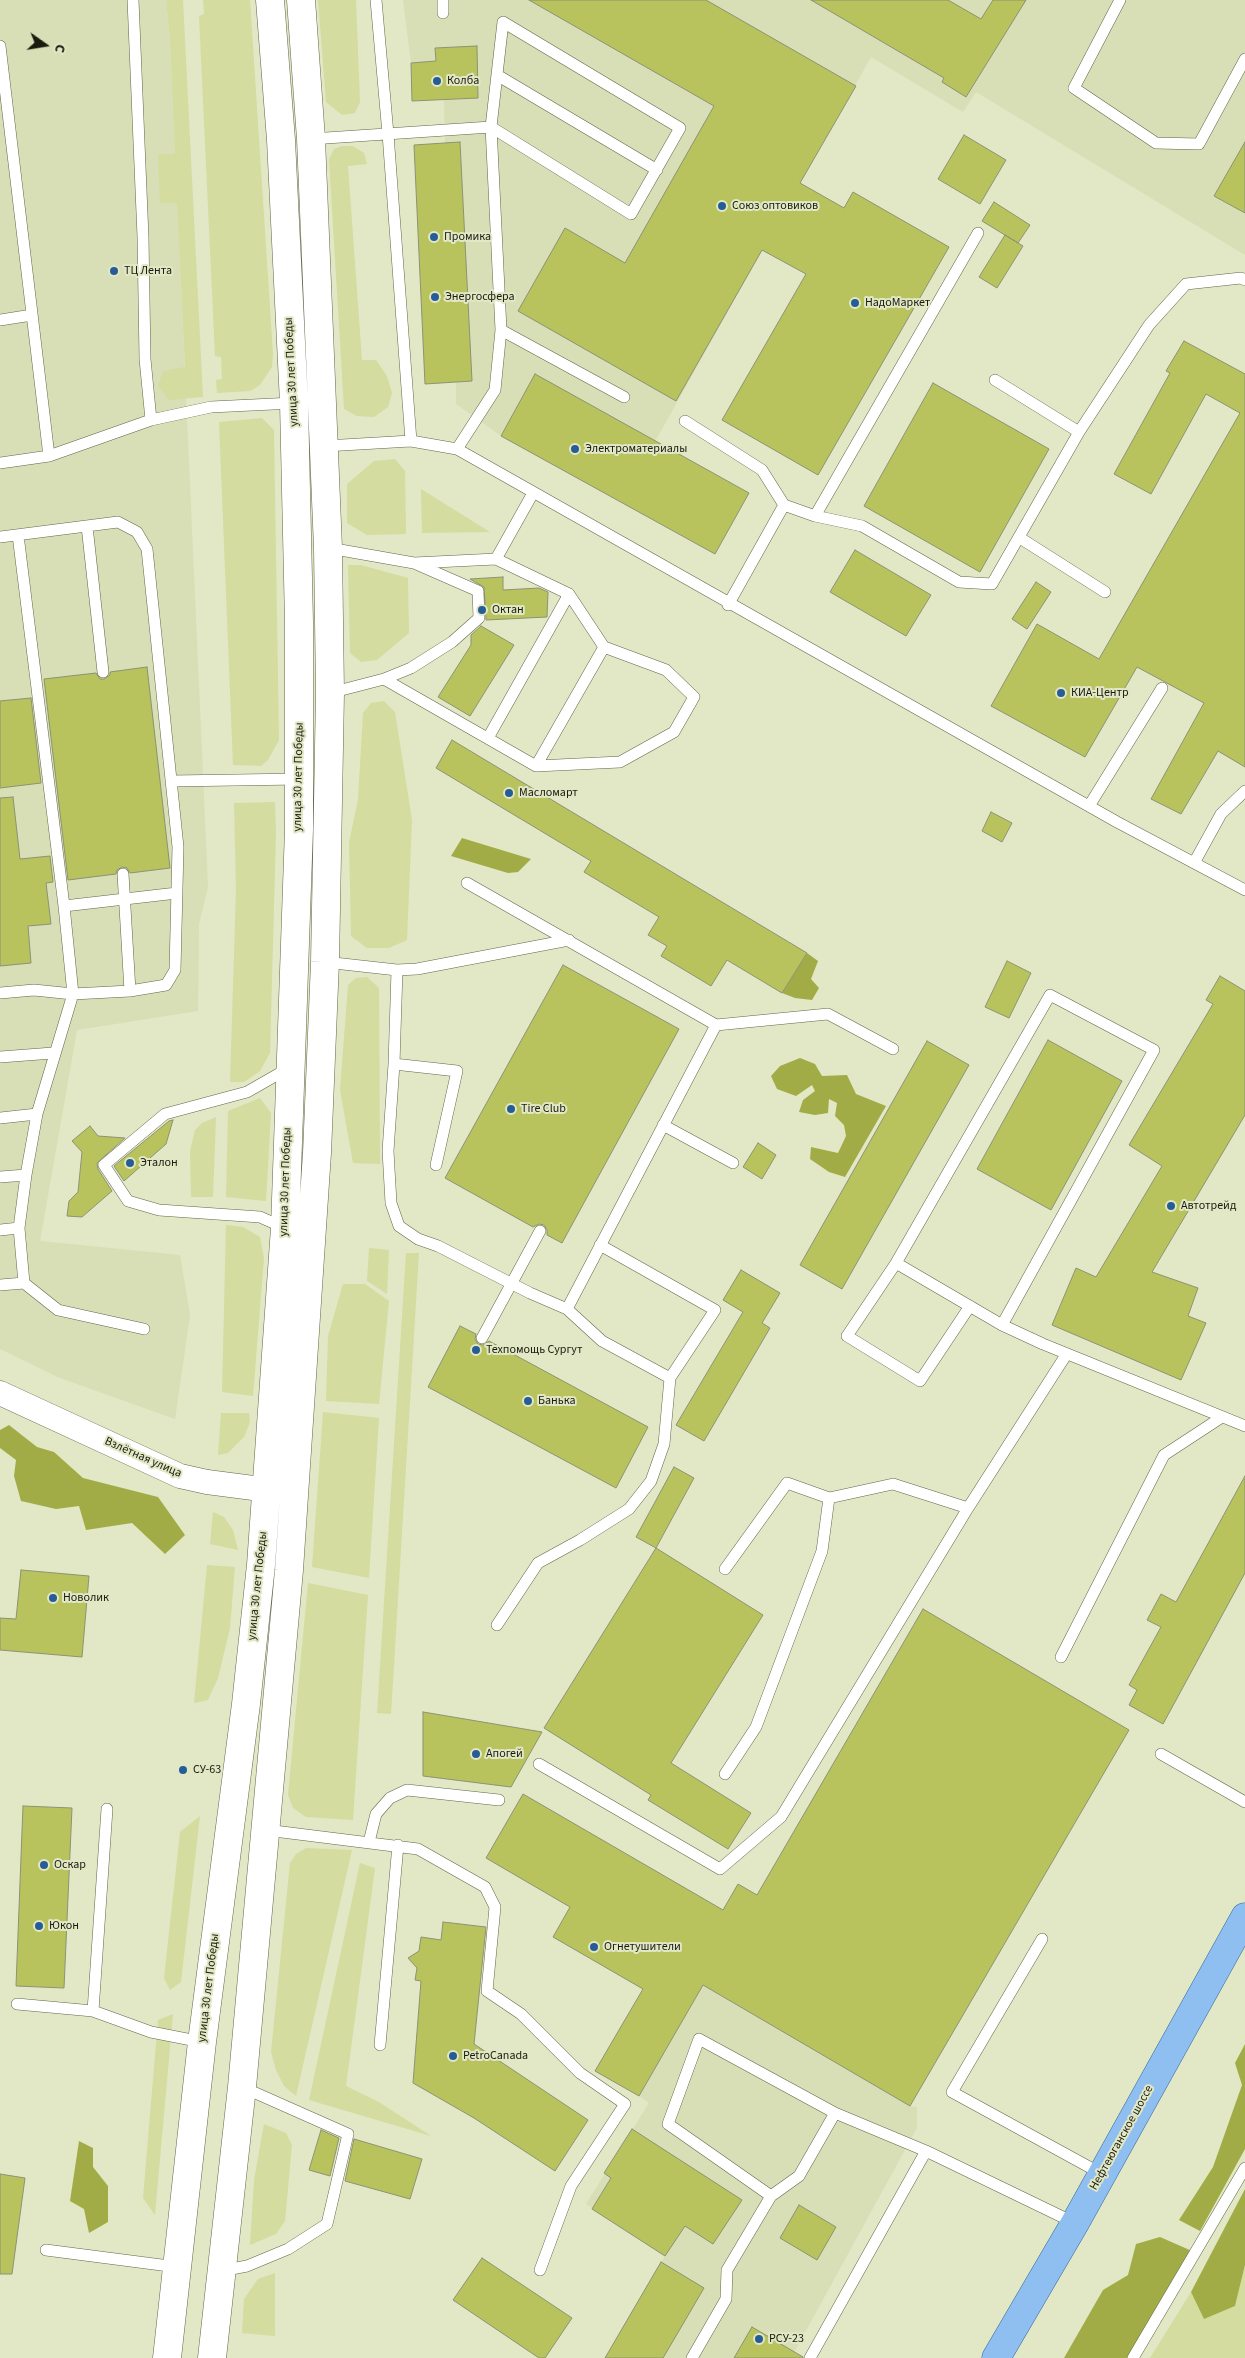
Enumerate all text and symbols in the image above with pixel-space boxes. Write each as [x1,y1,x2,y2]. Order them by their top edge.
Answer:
north arrow [20,20,70,70]
text: С [49,42,70,55]
place label: Колба [447,74,479,88]
marker: Колба [431,75,443,87]
place label: Союз оптовиков [732,199,818,213]
marker: Союз оптовиков [716,200,728,212]
place label: Промика [444,230,491,244]
marker: Промика [428,231,440,243]
place label: ТЦ Лента [124,264,172,278]
marker: ТЦ Лента [108,265,120,277]
place label: Энергосфера [445,290,515,304]
marker: Энергосфера [429,291,441,303]
place label: НадоМаркет [865,296,930,310]
marker: НадоМаркет [849,297,861,309]
street label: улица 30 лет Победы [282,317,302,427]
place label: Электроматериалы [585,442,687,456]
marker: Электроматериалы [569,443,581,455]
place label: Октан [492,603,524,617]
marker: Октан [476,604,488,616]
place label: КИА-Центр [1071,686,1129,700]
marker: КИА-Центр [1055,687,1067,699]
street label: улица 30 лет Победы [291,722,307,832]
place label: Масломарт [519,786,578,800]
marker: Масломарт [503,787,515,799]
place label: Tire Club [521,1102,566,1116]
marker: Tire Club [505,1103,517,1115]
street label: улица 30 лет Победы [277,1127,295,1237]
place label: Эталон [140,1156,178,1170]
marker: Эталон [124,1157,136,1169]
place label: Автотрейд [1181,1199,1236,1213]
marker: Автотрейд [1165,1200,1177,1212]
place label: Техпомощь Сургут [486,1343,582,1357]
marker: Техпомощь Сургут [470,1344,482,1356]
place label: Банька [538,1394,576,1408]
marker: Банька [522,1395,534,1407]
street label: Взлётная улица [102,1435,184,1481]
street label: улица 30 лет Победы [245,1531,271,1641]
place label: Новолик [63,1591,109,1605]
marker: Новолик [47,1592,59,1604]
place label: Апогей [486,1747,523,1761]
marker: Апогей [470,1748,482,1760]
place label: СУ-63 [193,1763,221,1777]
marker: СУ-63 [177,1764,189,1776]
place label: Оскар [54,1858,86,1872]
marker: Оскар [38,1859,50,1871]
place label: Юкон [49,1919,79,1933]
marker: Юкон [33,1920,45,1932]
street label: улица 30 лет Победы [195,1933,223,2043]
place label: Огнетушители [604,1940,681,1954]
marker: Огнетушители [588,1941,600,1953]
place label: PetroCanada [463,2049,528,2063]
marker: PetroCanada [447,2050,459,2062]
street label: Нефтеюганское шоссе [1087,2083,1157,2193]
place label: РСУ-23 [769,2332,804,2346]
marker: РСУ-23 [753,2333,765,2345]

